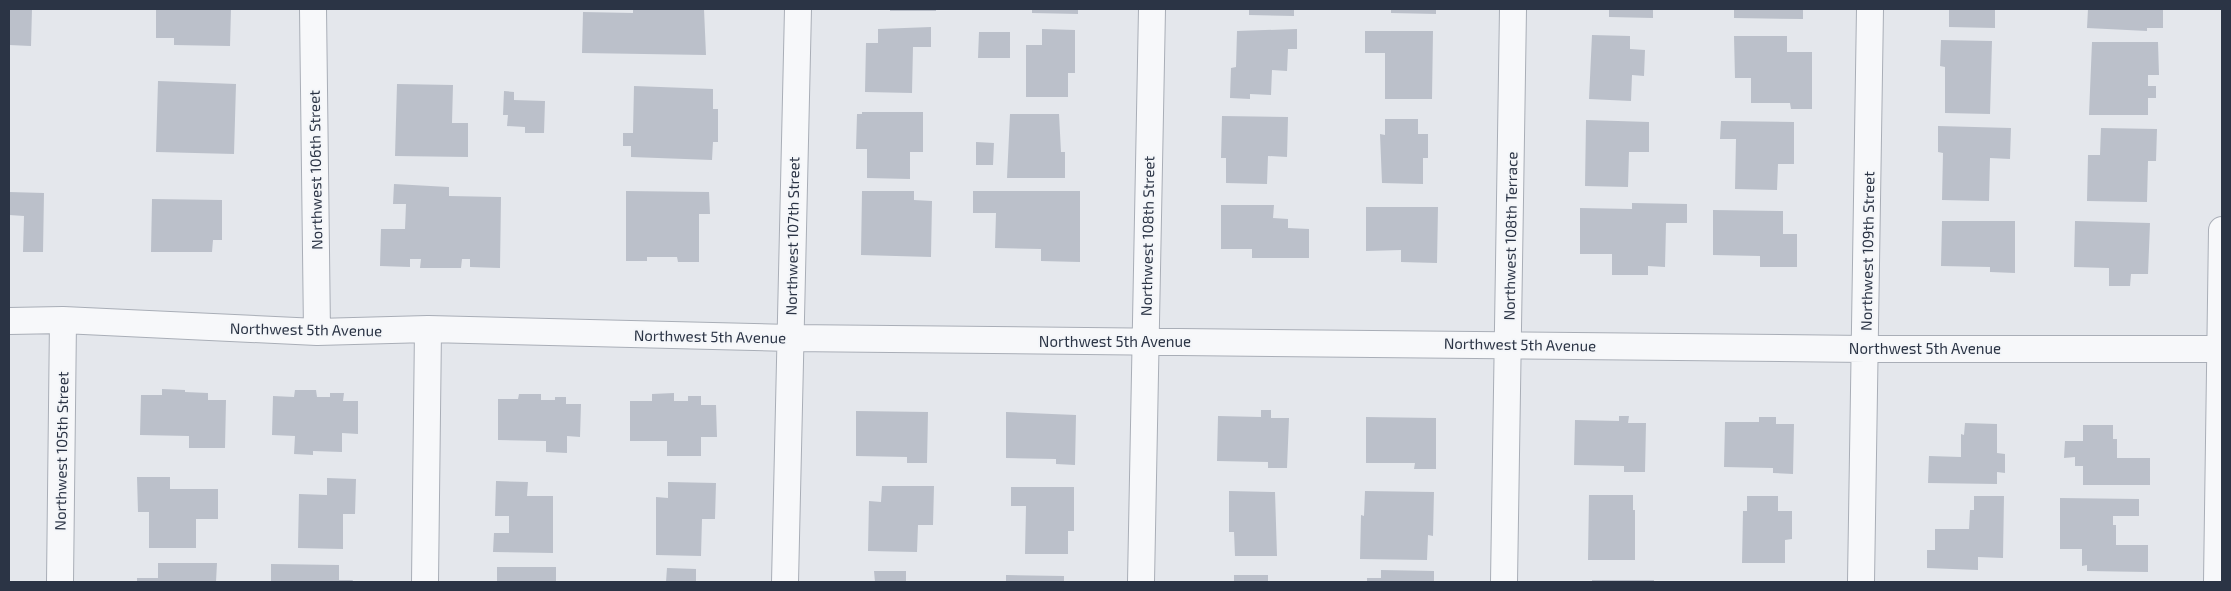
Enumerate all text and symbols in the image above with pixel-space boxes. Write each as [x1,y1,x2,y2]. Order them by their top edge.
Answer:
street label: Northwest 106th Street [305,90,325,250]
street label: Northwest 108th Terrace [1500,151,1520,321]
street label: Northwest 108th Street [1137,155,1157,316]
street label: Northwest 107th Street [782,156,802,316]
street label: Northwest 109th Street [1857,171,1877,331]
street label: Northwest 5th Avenue [230,319,382,339]
street label: Northwest 5th Avenue [634,326,786,346]
street label: Northwest 5th Avenue [1039,332,1191,350]
street label: Northwest 5th Avenue [1444,334,1596,354]
street label: Northwest 5th Avenue [1849,339,2001,357]
street label: Northwest 105th Street [51,371,71,531]

